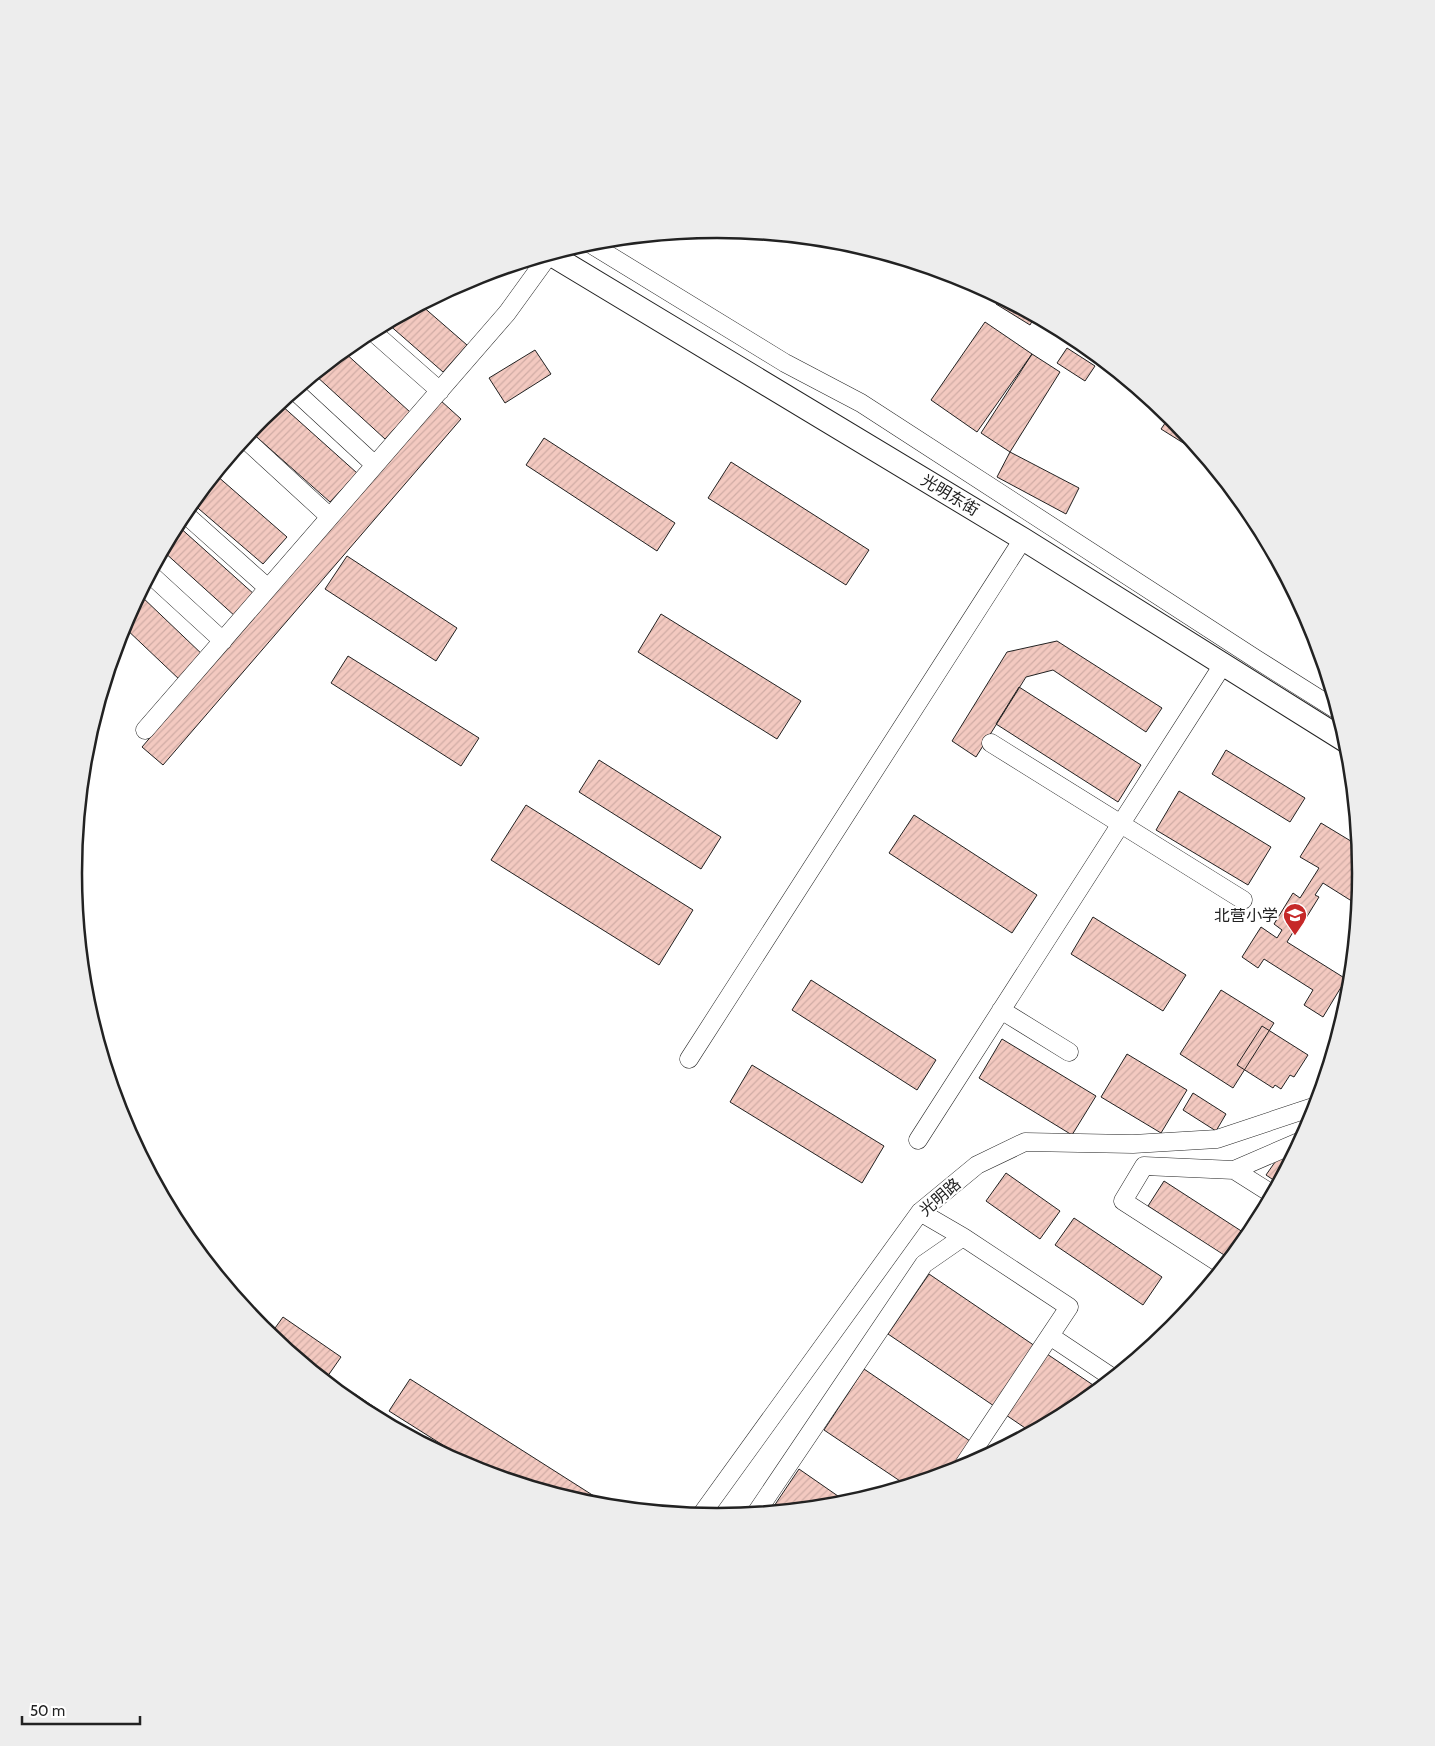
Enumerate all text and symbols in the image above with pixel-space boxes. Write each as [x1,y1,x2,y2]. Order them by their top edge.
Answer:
street label: 光明东街 [918,470,982,520]
school or university icon: 北营小学 [1282,902,1308,936]
place label: 北营小学 [1214,906,1278,925]
street label: 光明路 [916,1174,964,1220]
scale bar [22,1694,140,1726]
text: 50 m [30,1702,65,1720]

